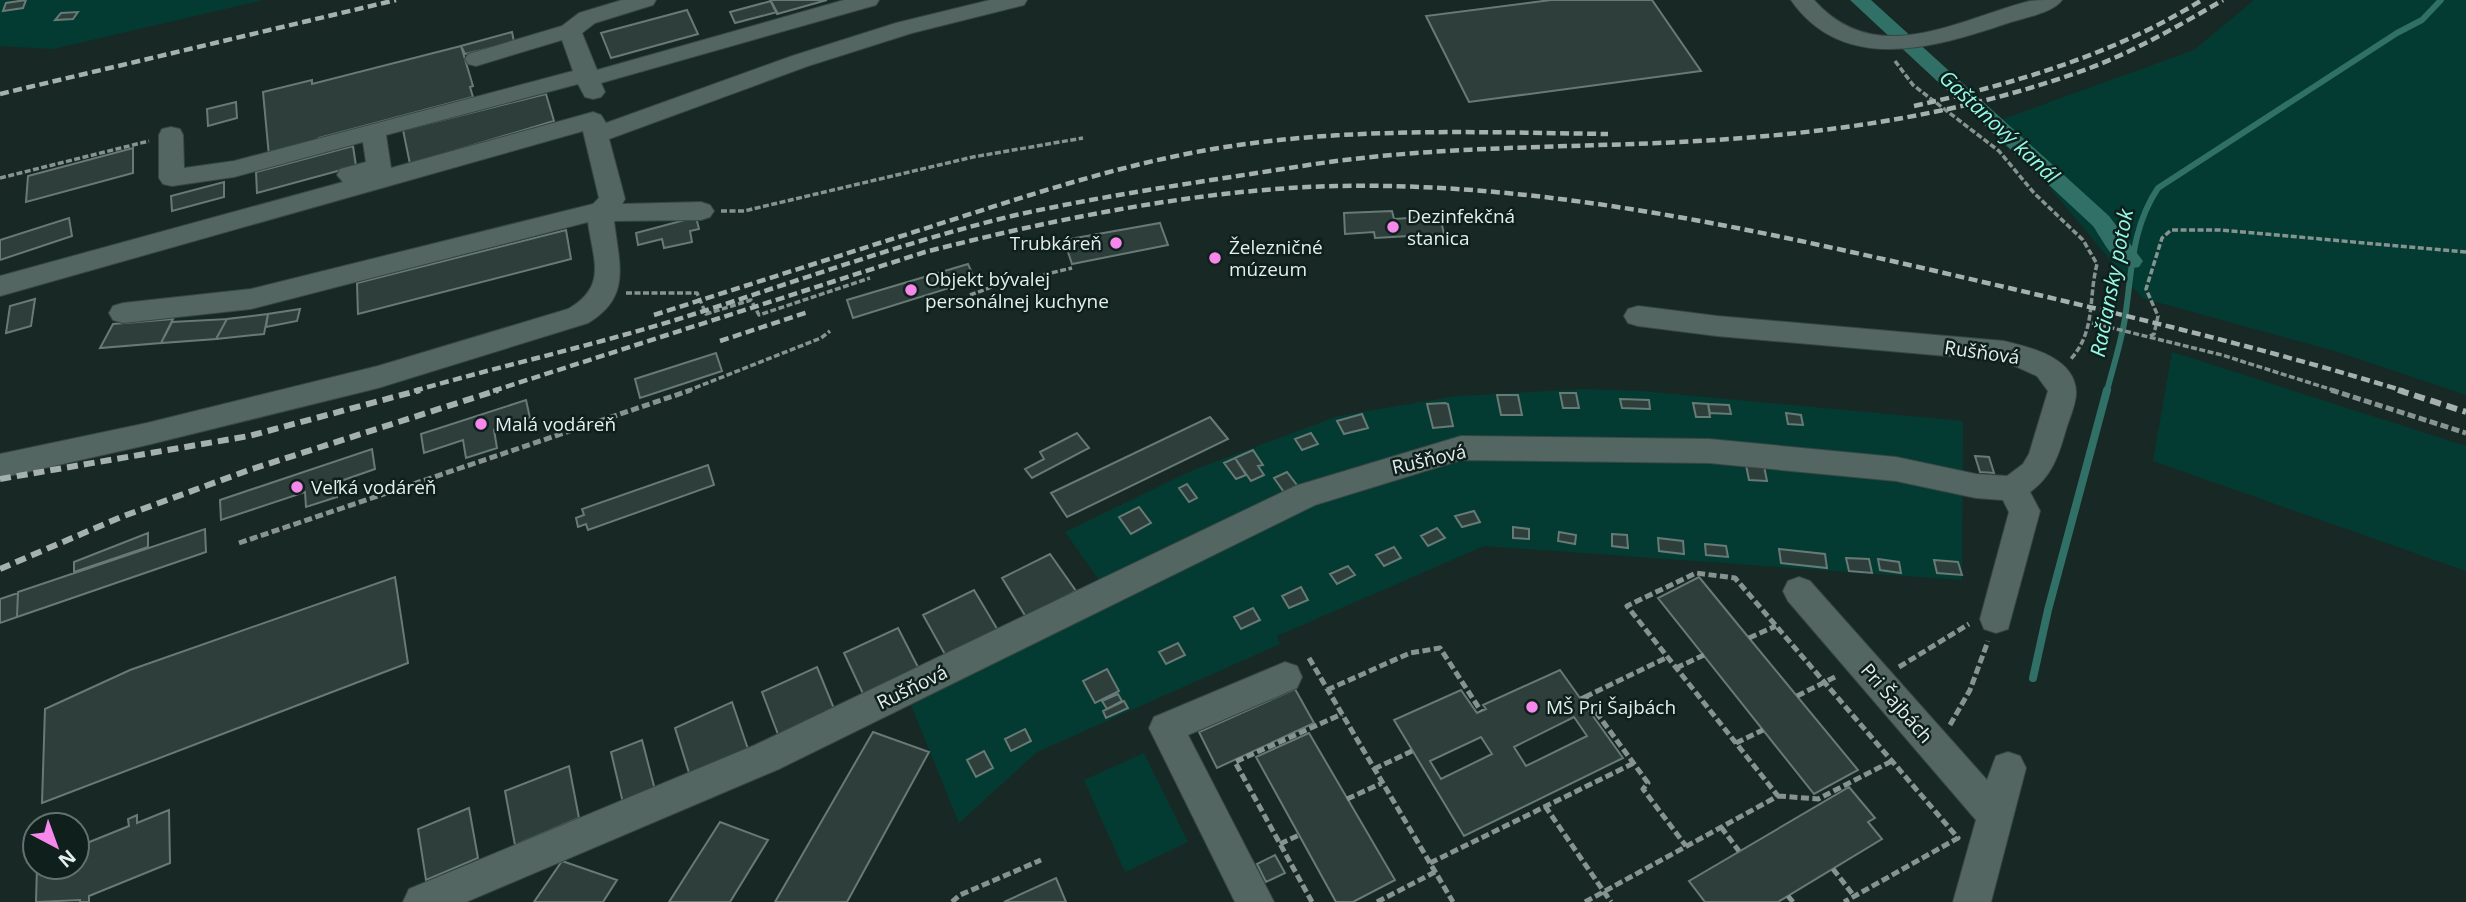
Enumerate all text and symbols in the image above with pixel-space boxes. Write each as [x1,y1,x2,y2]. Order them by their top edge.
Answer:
water label: Gaštanový kanál [1934,63,2066,190]
place label: Dezinfekčná stanica [1407,203,1515,251]
water label: Račiansky potok [2083,206,2139,359]
marker: Dezinfekčná stanica [1385,219,1401,235]
place label: Trubkáreň [1010,230,1102,256]
place label: Železničné múzeum [1229,234,1323,282]
marker: Trubkáreň [1108,235,1124,251]
marker: Železničné múzeum [1207,250,1223,266]
place label: Objekt bývalej personálnej kuchyne [925,266,1109,314]
marker: Objekt bývalej personálnej kuchyne [903,282,919,298]
street label: Rušňová [1943,334,2021,370]
place label: Malá vodáreň [495,411,616,437]
marker: Malá vodáreň [473,416,489,432]
street label: Rušňová [1389,438,1469,480]
place label: Veľká vodáreň [311,474,436,500]
marker: Veľká vodáreň [289,479,305,495]
street label: Pri Šajbách [1855,658,1939,748]
street label: Rušňová [872,659,952,715]
place label: MŠ Pri Šajbách [1546,694,1676,720]
marker: MŠ Pri Šajbách [1524,699,1540,715]
north arrow [21,811,91,881]
text: N [53,844,82,874]

